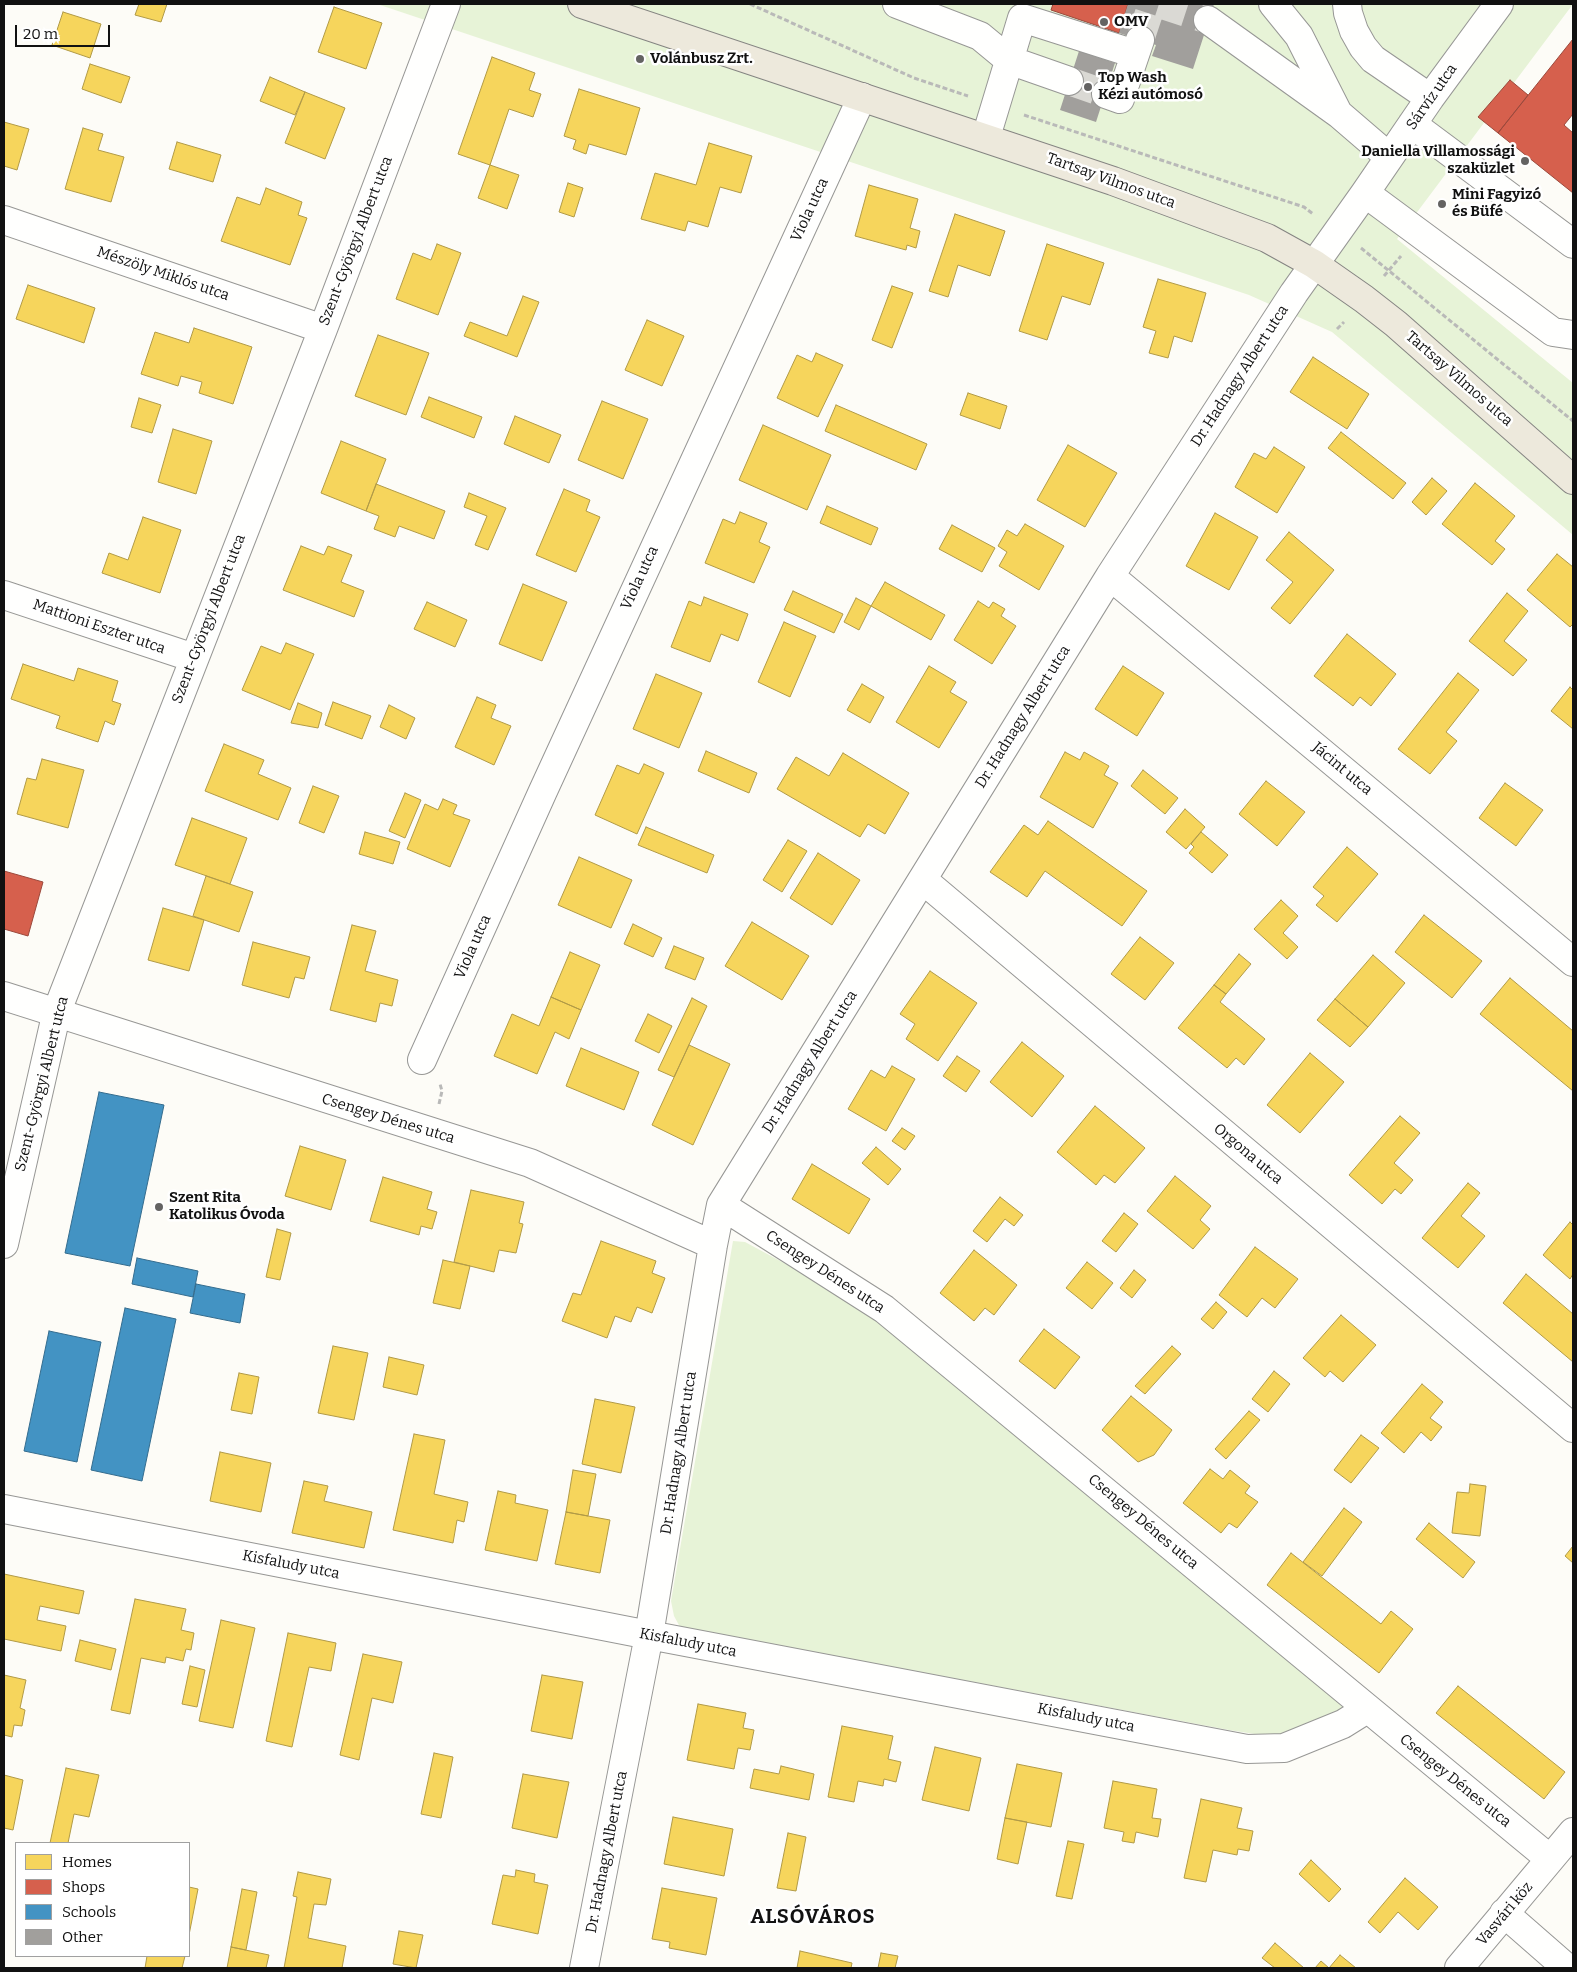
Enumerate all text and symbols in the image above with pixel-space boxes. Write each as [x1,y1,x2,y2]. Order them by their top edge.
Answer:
place label: OMV [1114,13,1148,31]
scale bar [18,15,112,47]
marker: OMV [1098,16,1110,28]
text: 20 m [23,25,58,43]
place label: Volánbusz Zrt. [650,50,753,68]
marker: Volánbusz Zrt. [634,53,646,65]
street label: Sárvíz utca [1403,61,1461,133]
place label: Top Wash Kézi autómosó [1098,69,1203,104]
marker: Top Wash Kézi autómosó [1082,81,1094,93]
place label: Daniella Villamossági szaküzlet [1361,143,1515,178]
street label: Tartsay Vilmos utca [1044,149,1178,213]
street label: Szent-Györgyi Albert utca [315,154,397,328]
marker: Daniella Villamossági szaküzlet [1519,155,1531,167]
street label: Viola utca [787,175,833,245]
place label: Mini Fagyizó és Büfé [1452,186,1541,221]
marker: Mini Fagyizó és Büfé [1436,198,1448,210]
street label: Mészöly Miklós utca [94,243,232,305]
street label: Dr. Hadnagy Albert utca [1188,302,1292,450]
street label: Tartsay Vilmos utca [1402,328,1516,430]
street label: Szent-Györgyi Albert utca [168,532,250,706]
street label: Viola utca [617,543,663,613]
street label: Mattioni Eszter utca [30,596,168,658]
street label: Dr. Hadnagy Albert utca [972,642,1074,792]
street label: Jácint utca [1308,739,1376,799]
street label: Viola utca [451,912,495,982]
street label: Dr. Hadnagy Albert utca [759,987,861,1137]
street label: Szent-Györgyi Albert utca [11,994,73,1174]
street label: Csengey Dénes utca [319,1090,457,1148]
street label: Orgona utca [1210,1120,1286,1188]
place label: Szent Rita Katolikus Óvoda [169,1189,285,1224]
marker: Szent Rita Katolikus Óvoda [153,1201,165,1213]
street label: Csengey Dénes utca [762,1227,888,1317]
street label: Dr. Hadnagy Albert utca [657,1370,701,1536]
street label: Csengey Dénes utca [1084,1471,1202,1573]
street label: Kisfaludy utca [241,1547,341,1583]
street label: Kisfaludy utca [638,1625,738,1661]
street label: Kisfaludy utca [1036,1700,1136,1736]
street label: Csengey Dénes utca [1396,1731,1514,1831]
street label: Dr. Hadnagy Albert utca [582,1769,632,1935]
legend [15,1842,190,1957]
text: Homes [62,1853,112,1871]
text: Shops [62,1878,105,1896]
street label: Vasvári köz [1473,1878,1537,1950]
text: Schools [62,1903,116,1921]
district label: ALSÓVÁROS [749,1905,877,1929]
text: Other [62,1928,103,1946]

